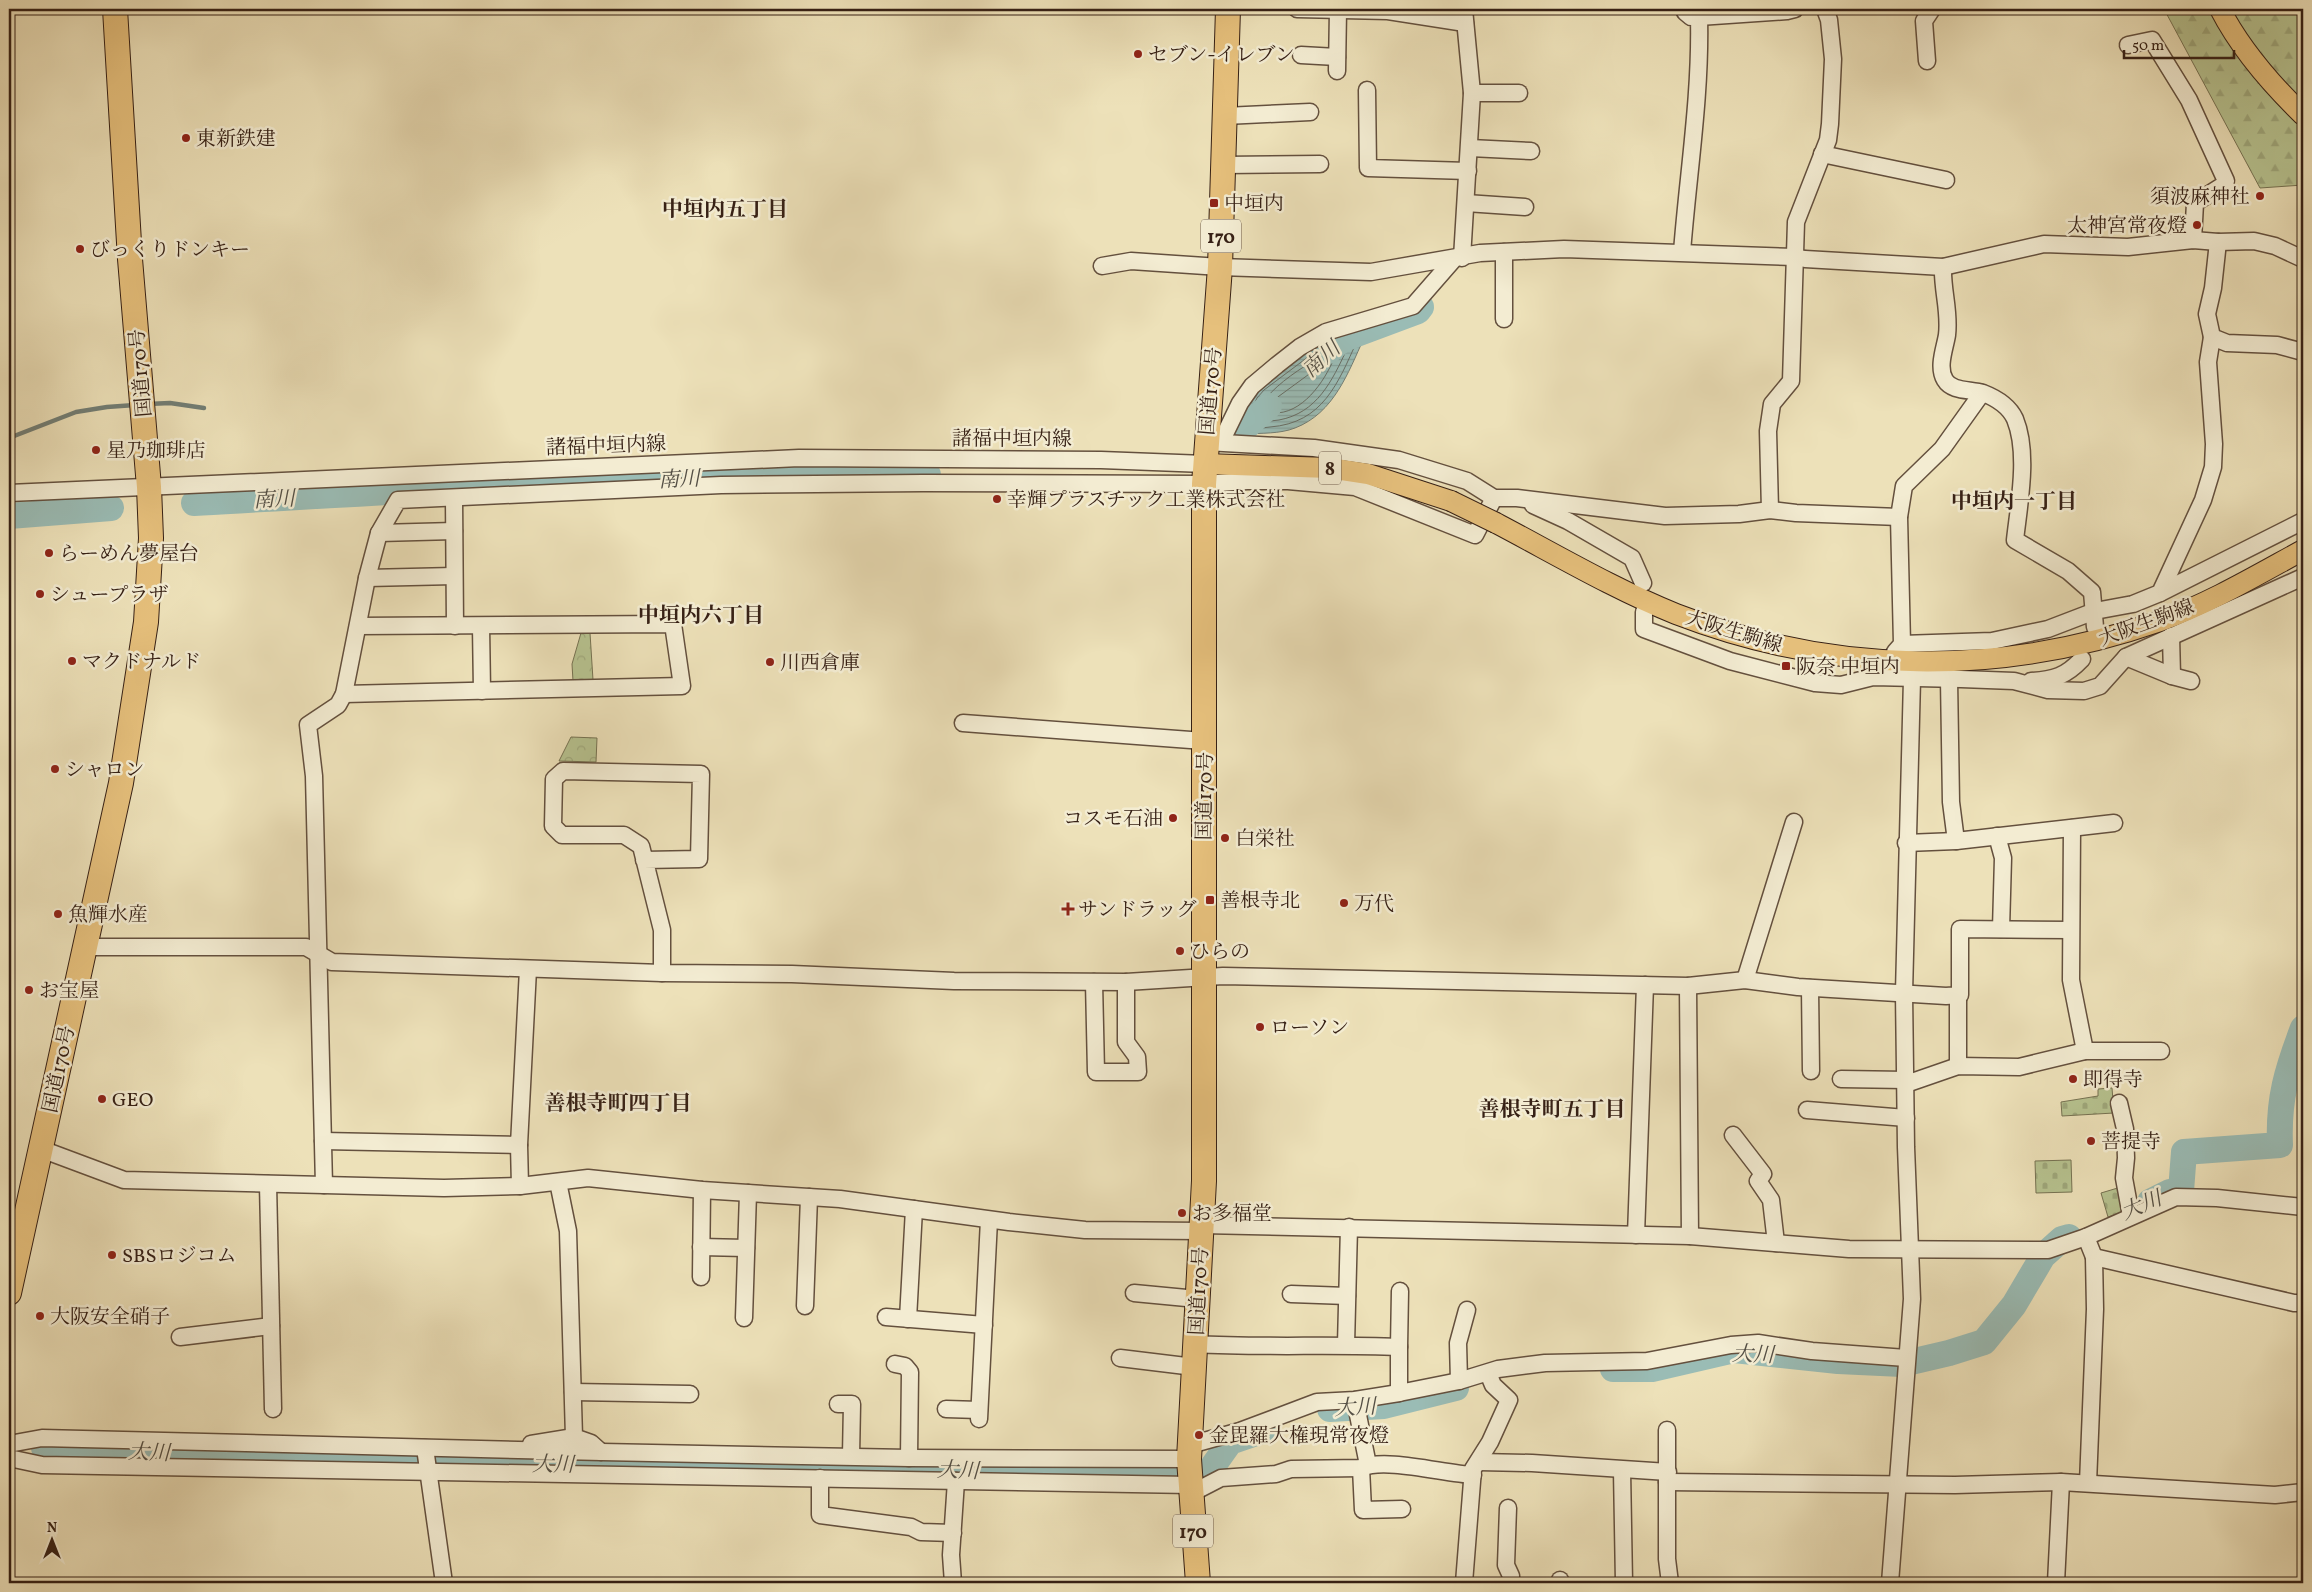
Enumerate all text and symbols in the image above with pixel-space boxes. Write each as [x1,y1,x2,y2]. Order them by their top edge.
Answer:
scale bar [2124,28,2234,60]
text: 50 m [2132,36,2164,57]
place label: セブン-イレブン [1148,42,1295,70]
marker: セブン-イレブン [1132,48,1144,60]
place label: 東新鉄建 [196,126,276,154]
marker: 東新鉄建 [180,132,192,144]
place label: 須波麻神社 [2150,184,2250,212]
marker: 須波麻神社 [2254,190,2266,202]
place label: 中垣内 [1224,191,1284,219]
district label: 中垣内五丁目 [662,196,788,225]
marker: 中垣内 [1208,197,1220,209]
place label: 太神宮常夜燈 [2067,213,2187,241]
marker: 太神宮常夜燈 [2191,219,2203,231]
road number: 170 [1201,220,1241,252]
place label: びっくりドンキー [90,237,250,265]
marker: びっくりドンキー [74,243,86,255]
street label: 国道170号 [124,327,160,418]
water label: 南川 [1297,334,1349,385]
street label: 国道170号 [1194,346,1230,437]
street label: 諸福中垣内線 [952,426,1072,454]
street label: 諸福中垣内線 [546,431,667,463]
place label: 星乃珈琲店 [106,438,206,466]
marker: 星乃珈琲店 [90,444,102,456]
road number: 8 [1319,452,1341,484]
water label: 南川 [657,465,703,496]
water label: 南川 [252,485,298,516]
place label: 幸輝プラスチック工業株式会社 [1007,487,1285,515]
district label: 中垣内一丁目 [1951,488,2077,517]
marker: 幸輝プラスチック工業株式会社 [991,493,1003,505]
place label: らーめん夢屋台 [59,541,199,569]
marker: らーめん夢屋台 [43,547,55,559]
place label: シュープラザ [50,582,169,610]
marker: シュープラザ [34,588,46,600]
street label: 大阪生駒線 [2095,594,2198,654]
district label: 中垣内六丁目 [638,602,764,631]
street label: 大阪生駒線 [1682,605,1785,661]
place label: マクドナルド [82,649,201,677]
place label: 川西倉庫 [780,650,860,678]
place label: 阪奈 中垣内 [1796,654,1900,682]
marker: マクドナルド [66,655,78,667]
marker: 川西倉庫 [764,656,776,668]
marker: 阪奈 中垣内 [1780,660,1792,672]
street label: 国道170号 [1191,751,1221,841]
place label: シャロン [65,757,145,785]
marker: シャロン [49,763,61,775]
place label: コスモ石油 [1063,806,1163,834]
marker: コスモ石油 [1167,812,1179,824]
place label: 白栄社 [1235,826,1295,854]
marker: 白栄社 [1219,832,1231,844]
place label: 善根寺北 [1220,888,1300,916]
place label: 万代 [1354,891,1394,919]
marker: 善根寺北 [1204,894,1216,906]
place label: サンドラッグ [1078,897,1197,925]
marker: 万代 [1338,897,1350,909]
place label: 魚輝水産 [68,902,148,930]
marker: サンドラッグ [1062,903,1074,915]
marker: 魚輝水産 [52,908,64,920]
place label: ひらの [1190,939,1250,967]
marker: ひらの [1174,945,1186,957]
place label: お宝屋 [39,978,99,1006]
marker: お宝屋 [23,984,35,996]
place label: ローソン [1270,1015,1349,1043]
marker: ローソン [1254,1021,1266,1033]
street label: 国道170号 [37,1023,83,1116]
place label: 即得寺 [2083,1067,2143,1095]
marker: 即得寺 [2067,1073,2079,1085]
place label: GEO [112,1087,153,1115]
district label: 善根寺町四丁目 [545,1090,692,1119]
marker: GEO [96,1093,108,1105]
district label: 善根寺町五丁目 [1479,1096,1626,1125]
place label: 菩提寺 [2101,1129,2161,1157]
marker: 菩提寺 [2085,1135,2097,1147]
water label: 大川 [2117,1184,2168,1228]
place label: お多福堂 [1192,1201,1272,1229]
marker: お多福堂 [1176,1207,1188,1219]
place label: SBSロジコム [122,1243,237,1271]
street label: 国道170号 [1184,1246,1216,1336]
marker: SBSロジコム [106,1249,118,1261]
place label: 大阪安全硝子 [50,1304,170,1332]
marker: 大阪安全硝子 [34,1310,46,1322]
water label: 大川 [1731,1340,1776,1371]
water label: 大川 [1333,1393,1379,1424]
place label: 金毘羅大権現常夜燈 [1209,1423,1389,1451]
marker: 金毘羅大権現常夜燈 [1193,1429,1205,1441]
water label: 大川 [127,1438,172,1469]
water label: 大川 [532,1451,576,1480]
water label: 大川 [936,1456,981,1487]
north arrow [28,1514,78,1564]
road number: 170 [1173,1514,1213,1548]
text: N [47,1519,57,1538]

